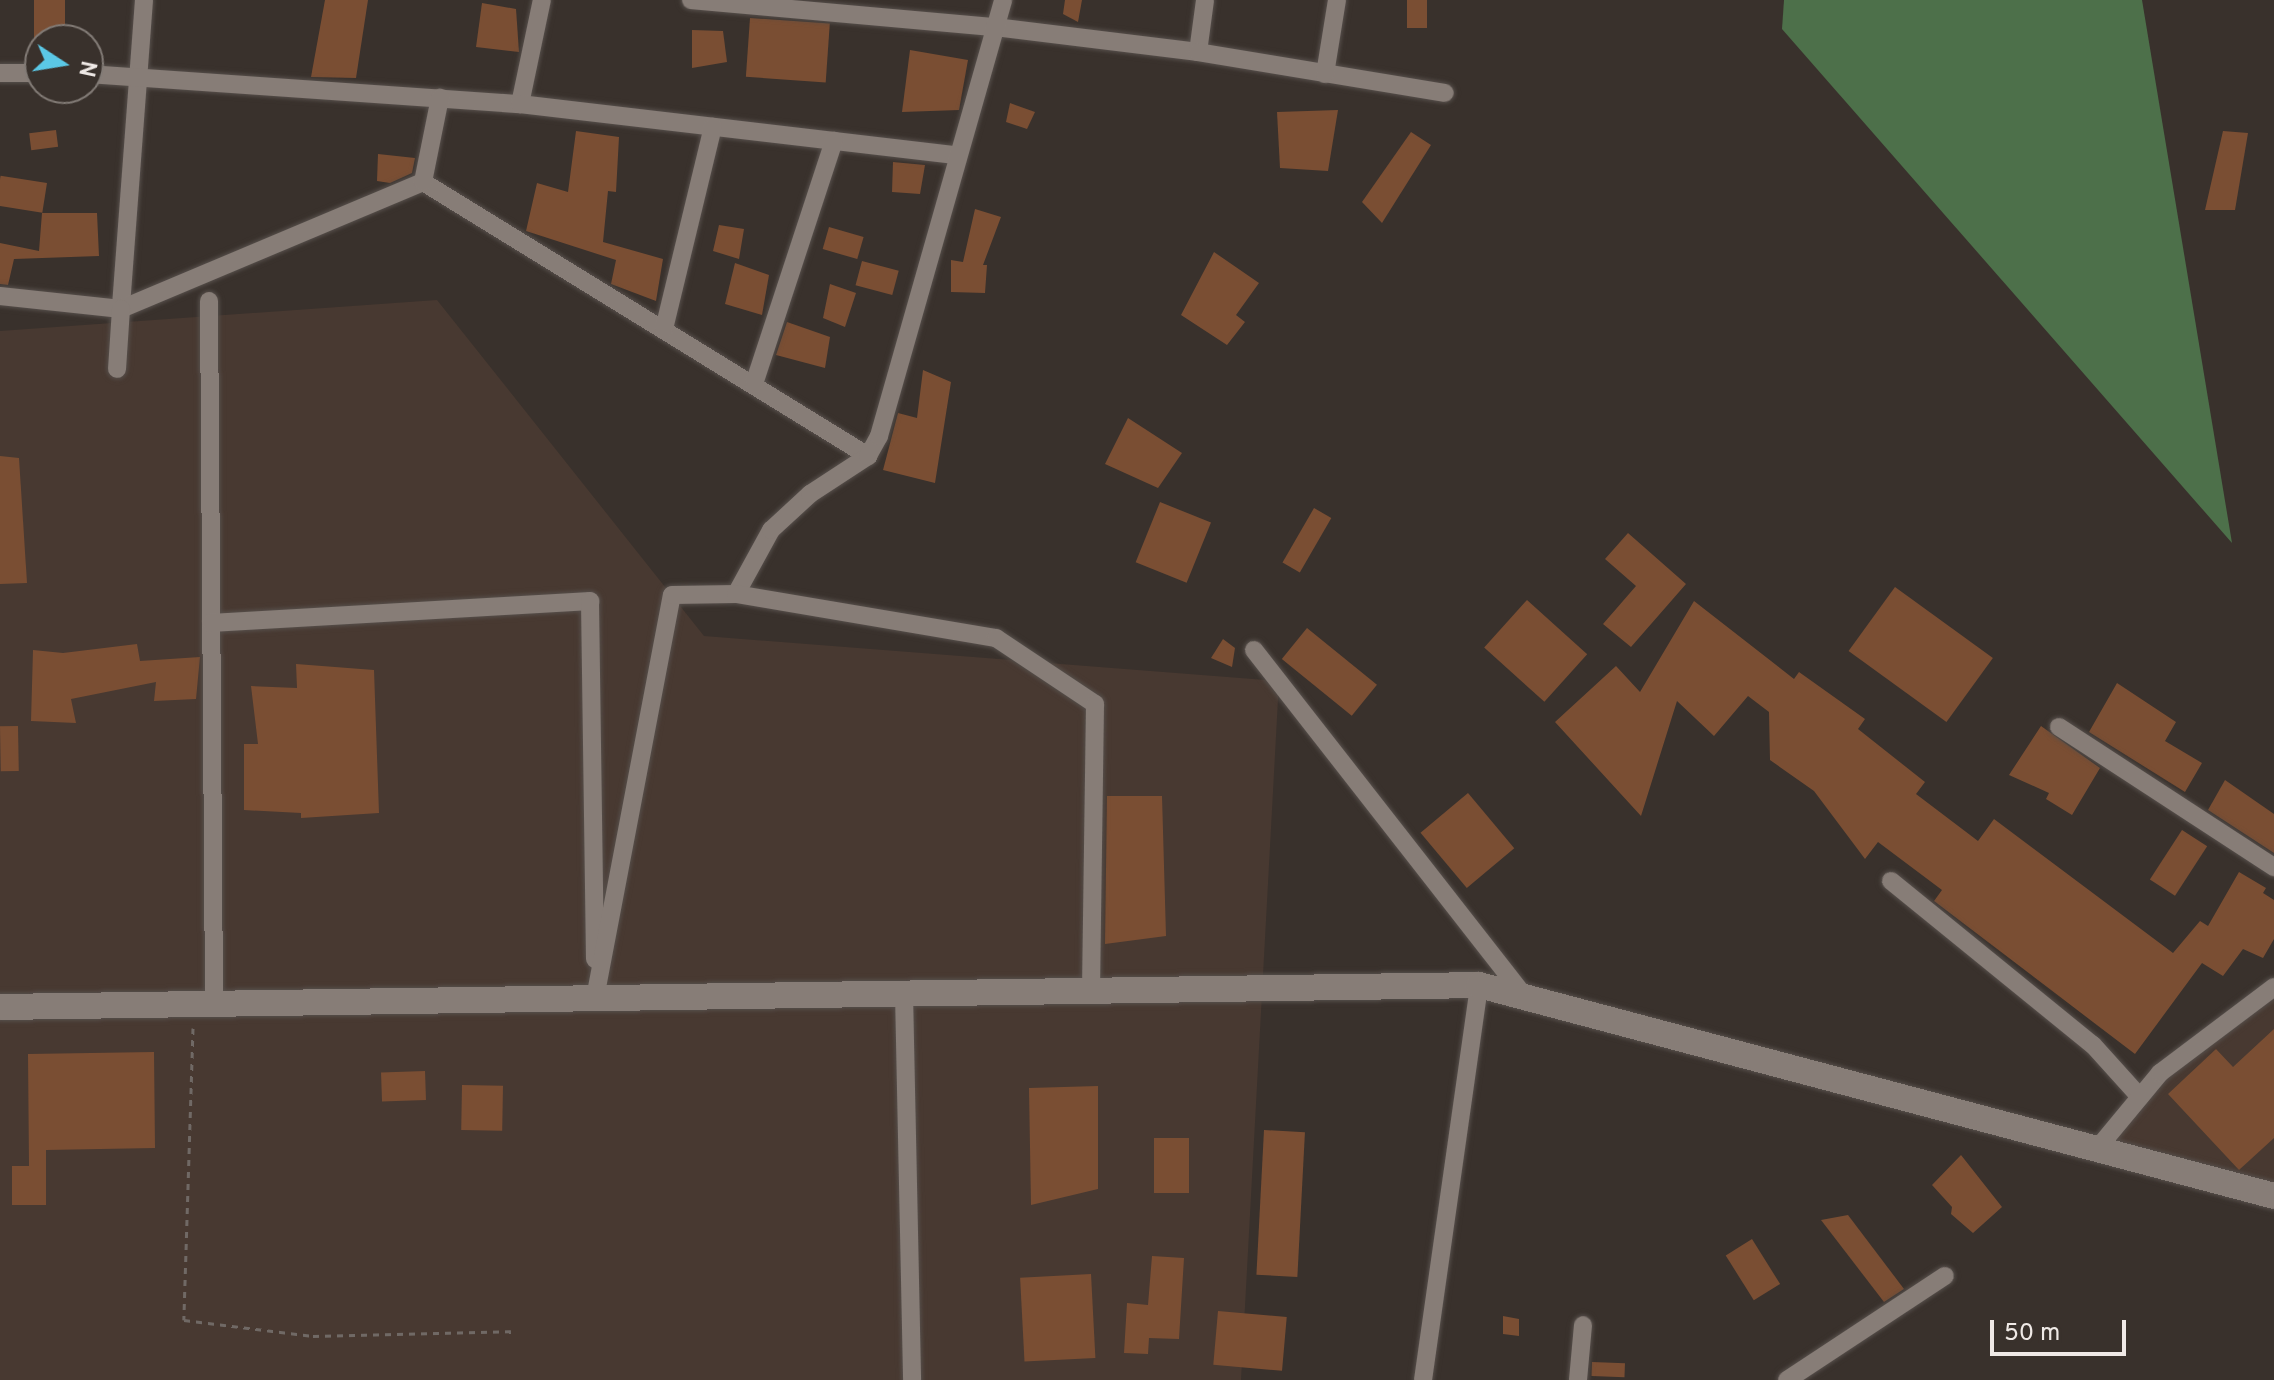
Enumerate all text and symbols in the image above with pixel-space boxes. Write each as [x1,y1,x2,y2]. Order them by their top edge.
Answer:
north arrow [24,24,104,104]
text: N [71,58,101,79]
scale bar [1994,1304,2130,1354]
text: 50 m [2004,1319,2060,1349]

